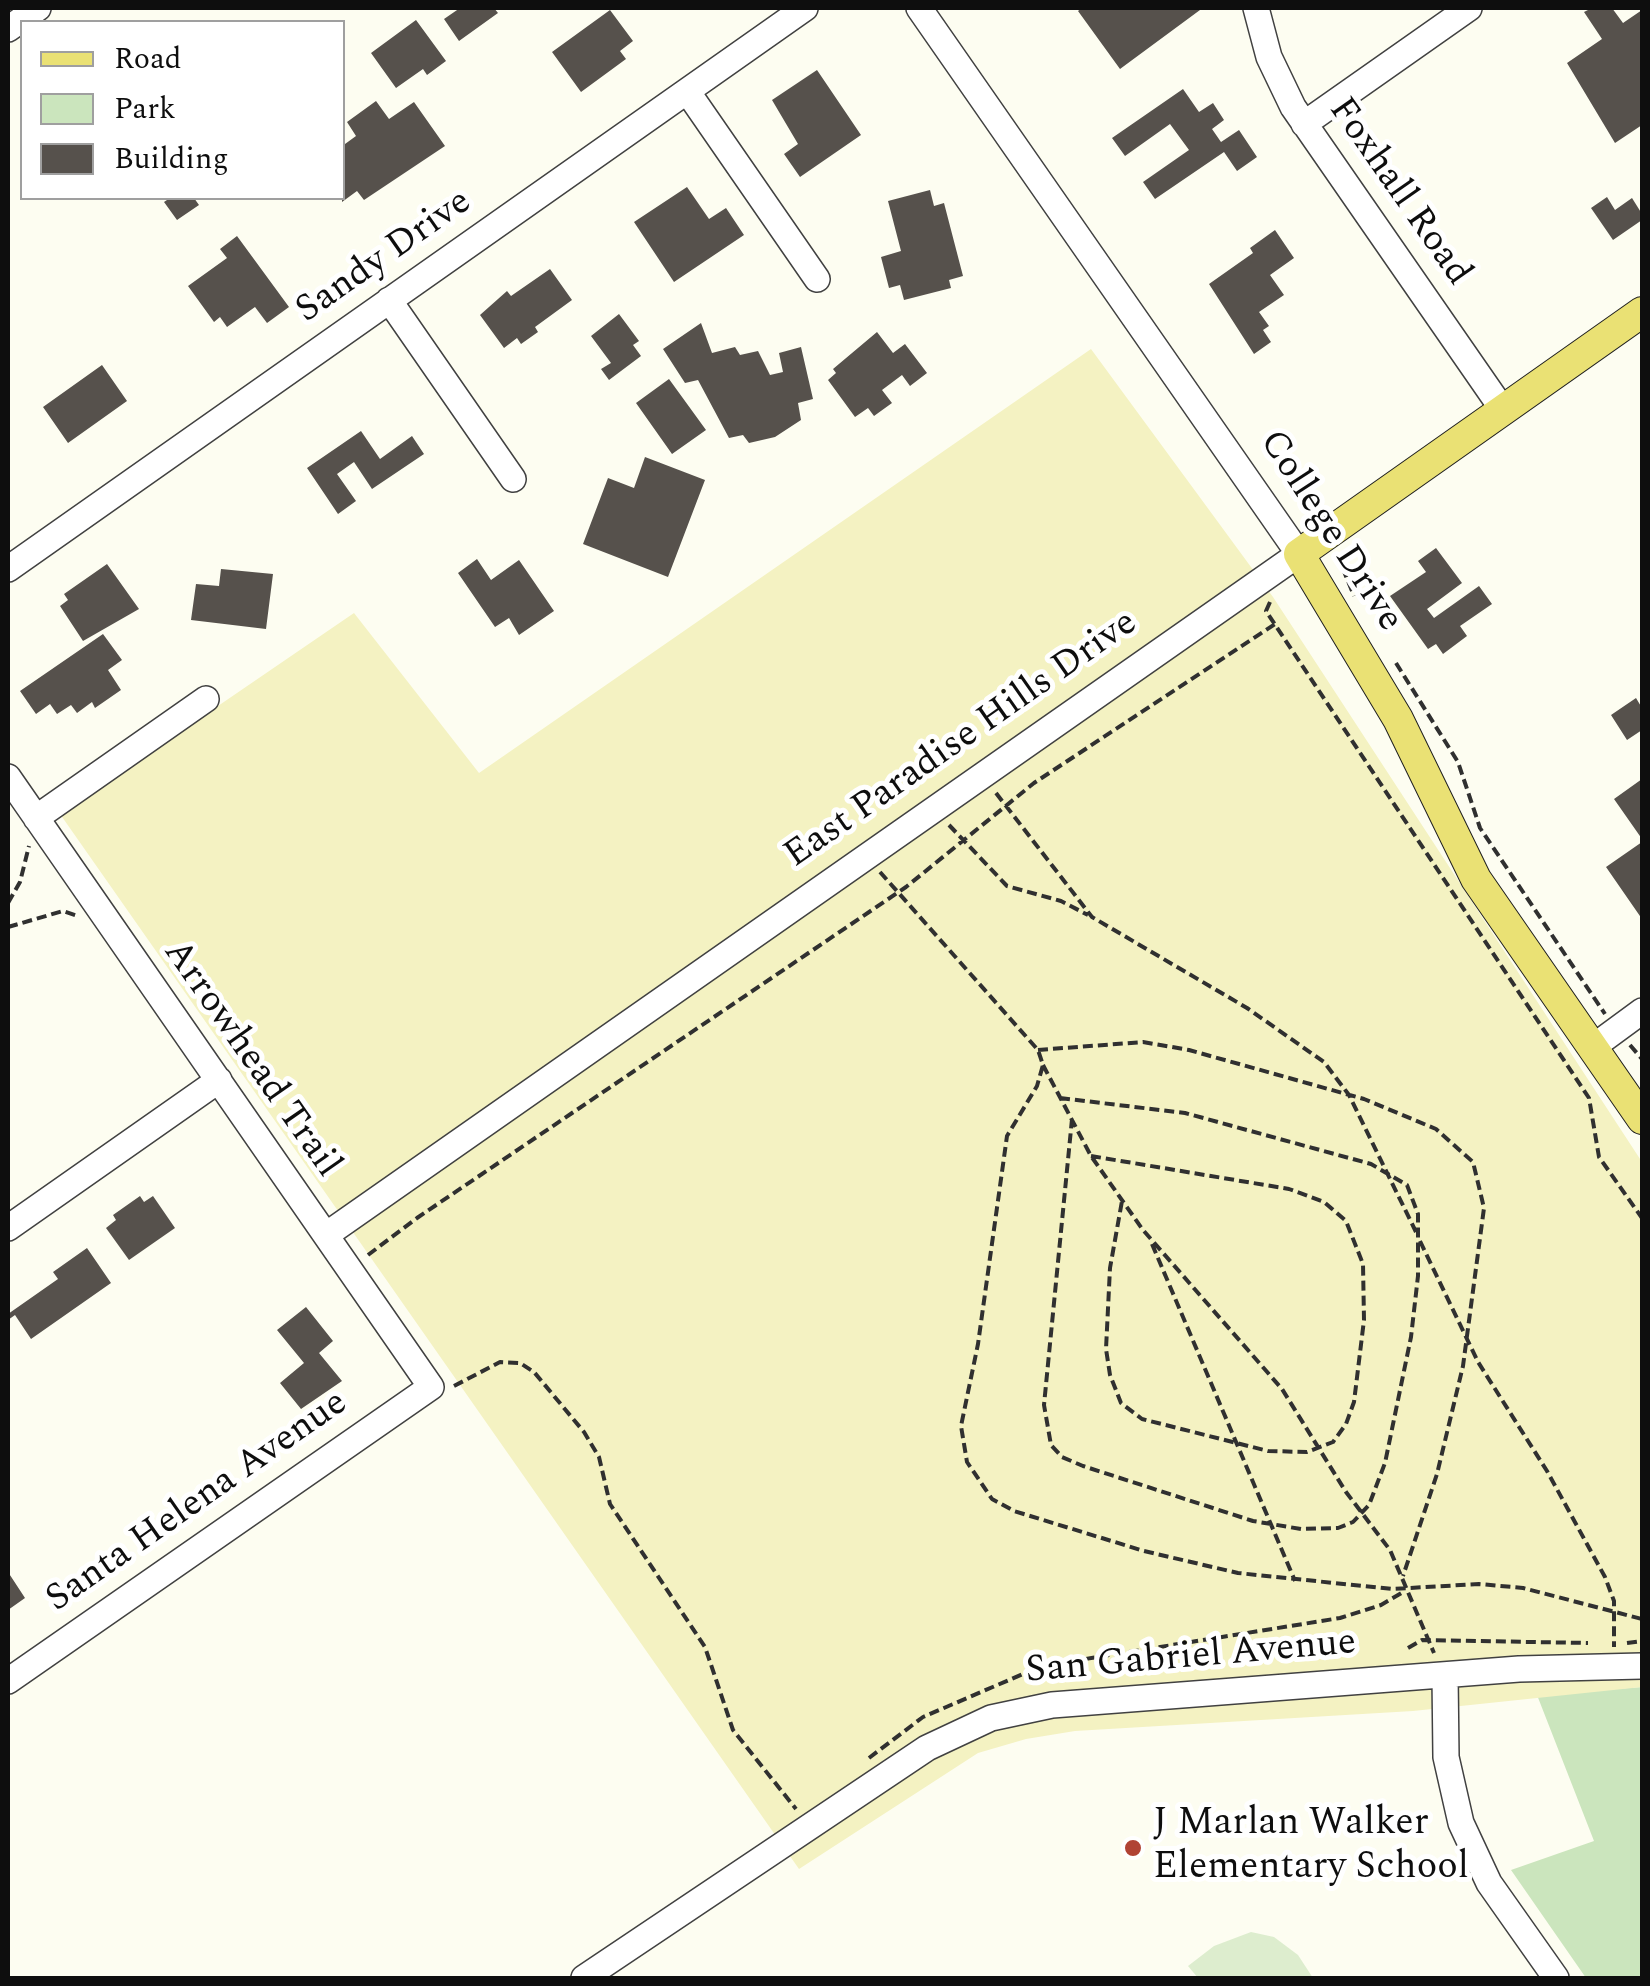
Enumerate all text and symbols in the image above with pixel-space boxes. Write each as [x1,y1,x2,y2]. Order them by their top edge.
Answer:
legend [20,20,345,200]
text: Road [114,36,182,82]
text: Park [114,86,176,132]
street label: Foxhall Road [1317,90,1479,296]
text: Building [114,136,229,182]
street label: Sandy Drive [289,181,481,335]
street label: College Drive [1247,423,1411,641]
street label: East Paradise Hills Drive [777,602,1147,880]
street label: Arrowhead Trail [151,932,349,1188]
street label: Santa Helena Avenue [39,1382,357,1624]
street label: San Gabriel Avenue [1024,1622,1358,1696]
place label: J Marlan Walker Elementary School [1153,1803,1469,1892]
marker: J Marlan Walker Elementary School [1122,1837,1144,1859]

